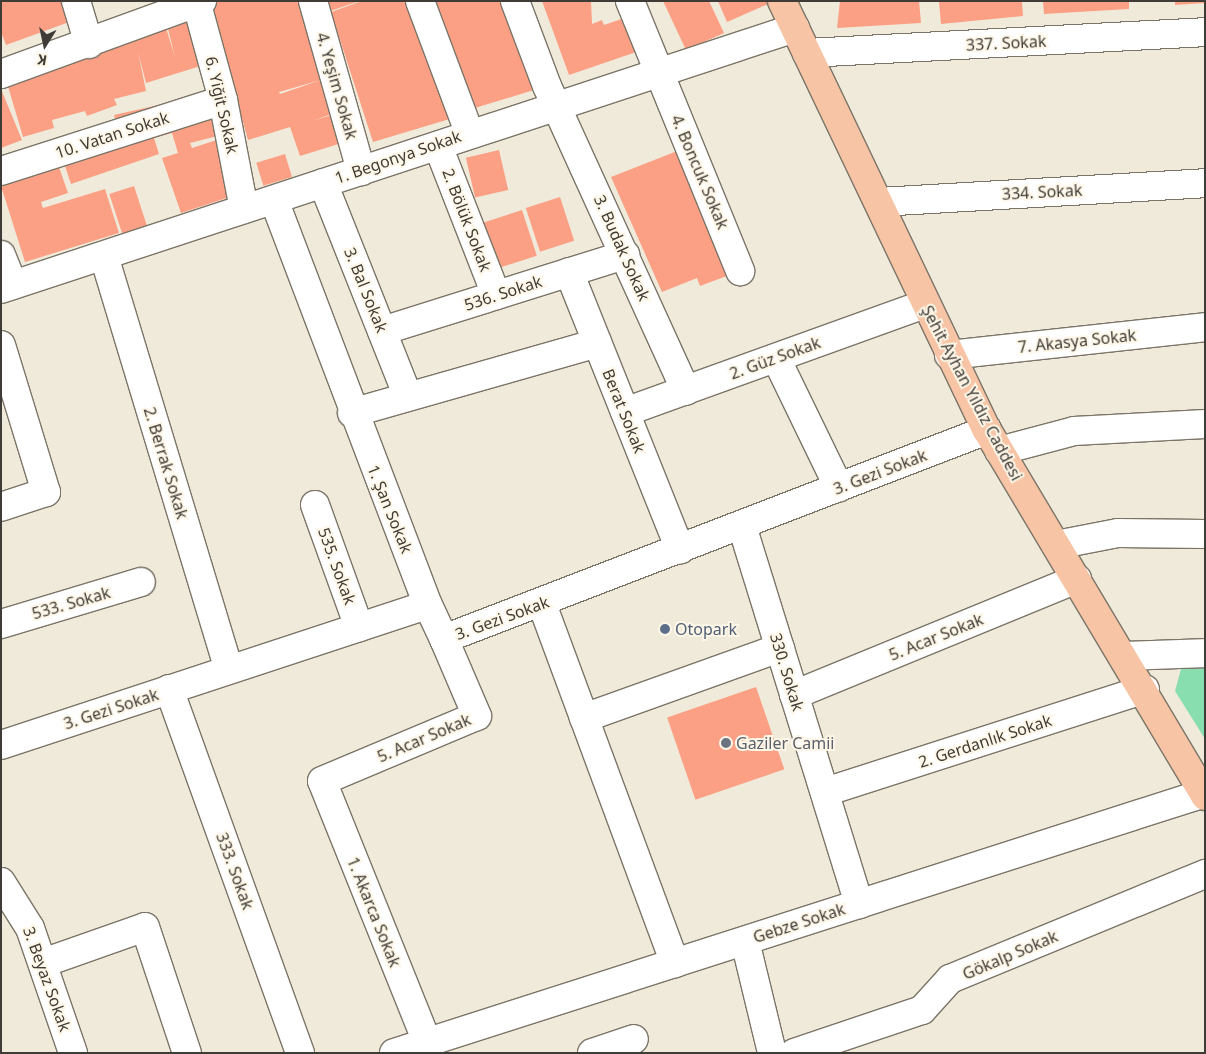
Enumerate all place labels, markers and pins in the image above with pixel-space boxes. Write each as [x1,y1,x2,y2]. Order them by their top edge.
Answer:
place label: Otopark [675,619,737,639]
marker: Otopark [659,623,671,635]
place label: Gaziler Camii [736,733,834,753]
marker: Gaziler Camii [720,737,732,749]

